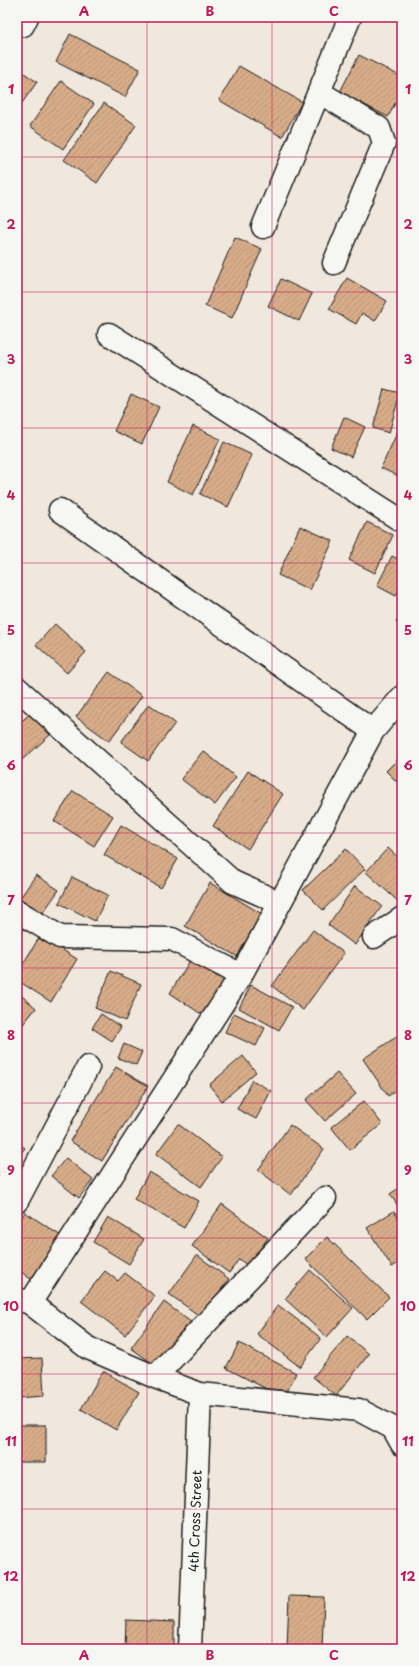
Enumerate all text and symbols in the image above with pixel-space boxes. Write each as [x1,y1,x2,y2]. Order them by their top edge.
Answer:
text: A [79,1,89,20]
text: B [206,1,215,20]
text: C [329,1,339,20]
text: 1 [8,79,14,98]
text: 1 [405,79,411,98]
text: 2 [6,214,16,233]
text: 2 [403,214,413,233]
text: 3 [7,349,16,368]
text: 3 [404,349,413,368]
text: 4 [7,485,16,504]
text: 4 [404,485,413,504]
text: 5 [7,620,15,639]
text: 5 [404,620,412,639]
text: 6 [6,755,16,774]
text: 6 [403,755,413,774]
text: 7 [7,890,15,909]
text: 7 [404,890,412,909]
text: 8 [7,1025,15,1044]
text: 8 [404,1025,412,1044]
text: 9 [7,1160,15,1179]
text: 9 [404,1160,412,1179]
text: 10 [3,1296,19,1315]
text: 10 [400,1296,416,1315]
text: 11 [5,1431,17,1450]
text: 11 [402,1431,414,1450]
street label: 4th Cross Street [183,1470,206,1572]
text: 12 [3,1566,19,1585]
text: 12 [400,1566,416,1585]
text: A [79,1645,89,1664]
text: B [206,1645,215,1664]
text: C [329,1645,339,1664]

